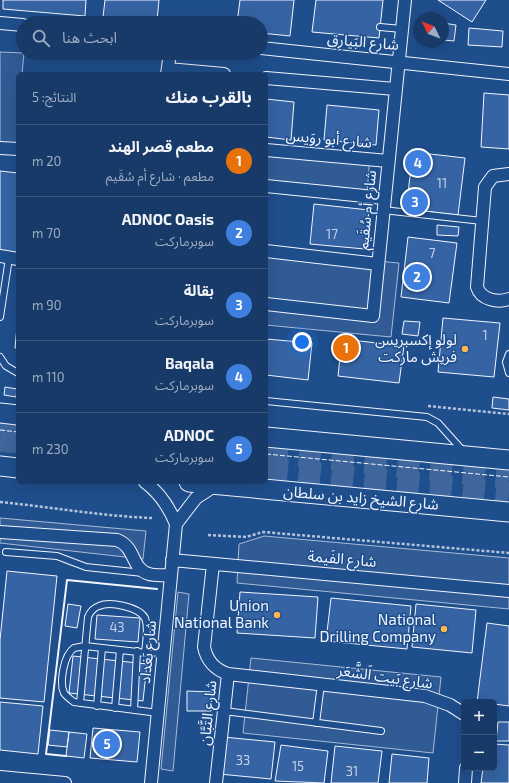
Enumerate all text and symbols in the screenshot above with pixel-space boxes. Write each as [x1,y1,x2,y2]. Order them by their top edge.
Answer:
north arrow [413,12,449,48]
search box [16,16,268,60]
icon: search [30,27,52,49]
text: ابحث هنا [62,28,117,46]
street label: شارع البَيارِق [326,29,400,57]
text: بالقرب منك [165,86,252,106]
text: النتائج: 5 [32,89,76,105]
street label: شارع أبو روَيس [285,125,373,155]
text: مطعم قصر الهند [108,137,214,155]
pin: 4 [405,148,431,178]
text: 20 m [32,153,61,169]
text: 1 [236,153,242,169]
text: مطعم · شارع أم سُقَيم [106,168,214,184]
street label: شارع أم سُقَيم [353,169,383,251]
house number: 11 [437,175,447,191]
pin: 3 [402,187,428,217]
text: ADNOC Oasis [122,210,214,228]
text: 70 m [32,225,61,241]
text: 2 [235,225,243,241]
house number: 17 [326,226,338,242]
text: سوبرماركت [155,233,214,249]
house number: 7 [429,245,436,261]
pin: 2 [404,262,430,292]
text: بقالة [184,281,214,299]
text: 90 m [32,297,62,313]
text: 3 [235,297,243,313]
text: سوبرماركت [155,312,214,328]
house number: 1 [482,327,488,343]
place label: لولو إكسبريس فريش ماركت [375,330,457,366]
your location [292,332,312,352]
pin: 1 [333,333,359,363]
marker: لولو إكسبريس فريش ماركت [460,344,470,354]
text: Baqala [165,354,214,372]
text: 110 m [32,369,64,385]
text: 4 [235,369,243,385]
text: سوبرماركت [155,377,214,393]
text: ADNOC [164,426,214,444]
text: 230 m [32,441,69,457]
text: 5 [235,441,243,457]
text: سوبرماركت [155,449,214,465]
street label: شارع الشيخ زايد بن سلطان [282,481,440,517]
street label: شارع الفَيمة [307,546,377,574]
place label: Union National Bank [174,596,269,631]
marker: Union National Bank [272,610,282,620]
place label: National Drilling Company [319,610,437,645]
house number: 43 [109,619,125,635]
street label: شارع بَغداد [135,619,163,685]
marker: National Drilling Company [439,624,449,634]
street label: شارع بَيت اَلشَّعَر [335,659,434,696]
street label: شارع التَّبَّان [195,679,223,747]
map controls [461,699,497,771]
button: + [461,699,497,735]
pin: 5 [94,729,120,759]
button: − [461,735,497,771]
house number: 33 [236,752,250,768]
house number: 15 [292,758,304,774]
house number: 31 [346,763,358,779]

